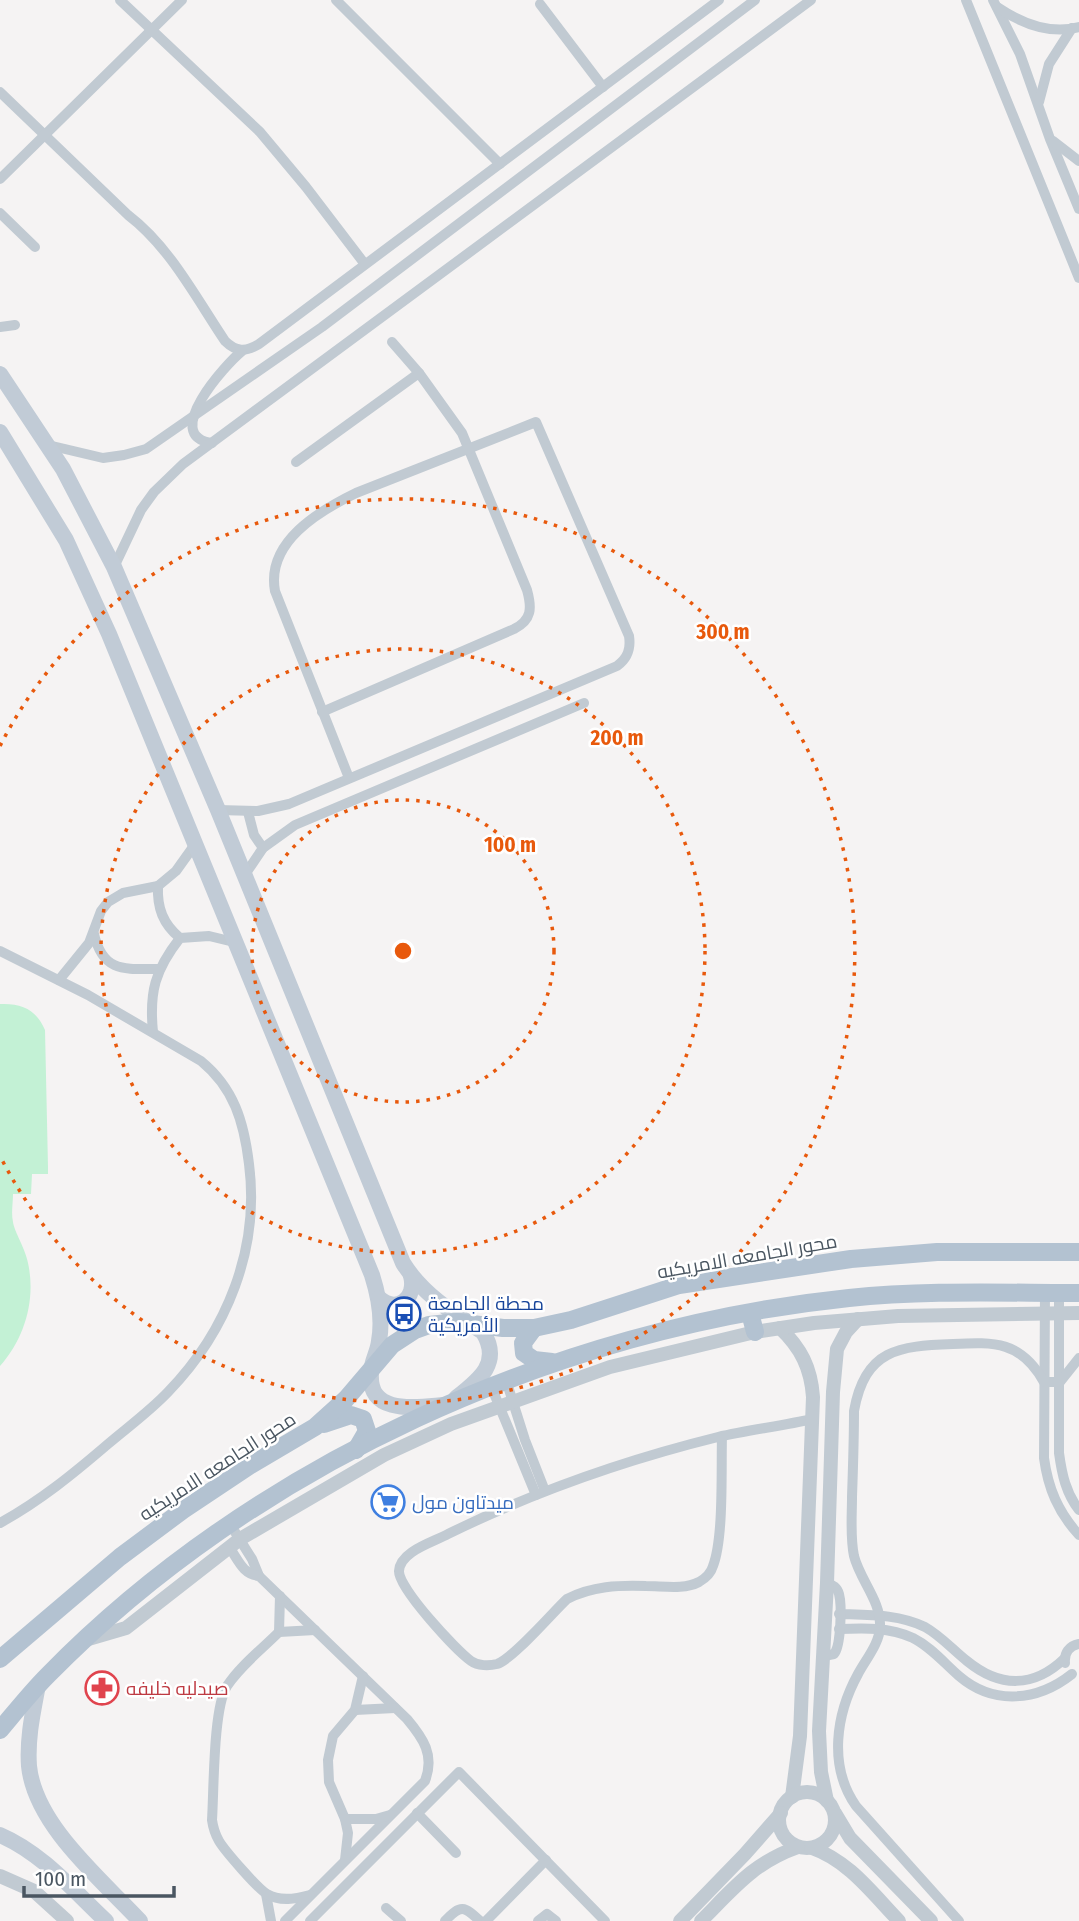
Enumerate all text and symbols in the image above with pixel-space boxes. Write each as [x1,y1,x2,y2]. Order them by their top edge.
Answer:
text: 300 m [695,619,750,645]
text: 200 m [589,725,644,751]
text: 100 m [484,832,536,858]
centre of rings [391,939,415,963]
street label: محور الجامعه الامريكيه [655,1229,839,1284]
place label: محطة الجامعة الأمريكية [428,1292,544,1337]
bus stop icon: محطة الجامعة الأمريكية [385,1295,423,1333]
street label: محور الجامعه الامريكيه [135,1407,300,1526]
supermarket icon: ميدتاون مول [369,1483,407,1521]
place label: ميدتاون مول [412,1491,514,1514]
pharmacy icon: صيدليه خليفه [83,1669,121,1707]
place label: صيدليه خليفه [126,1677,229,1700]
scale bar [24,1854,175,1898]
text: 100 m [35,1866,86,1892]

